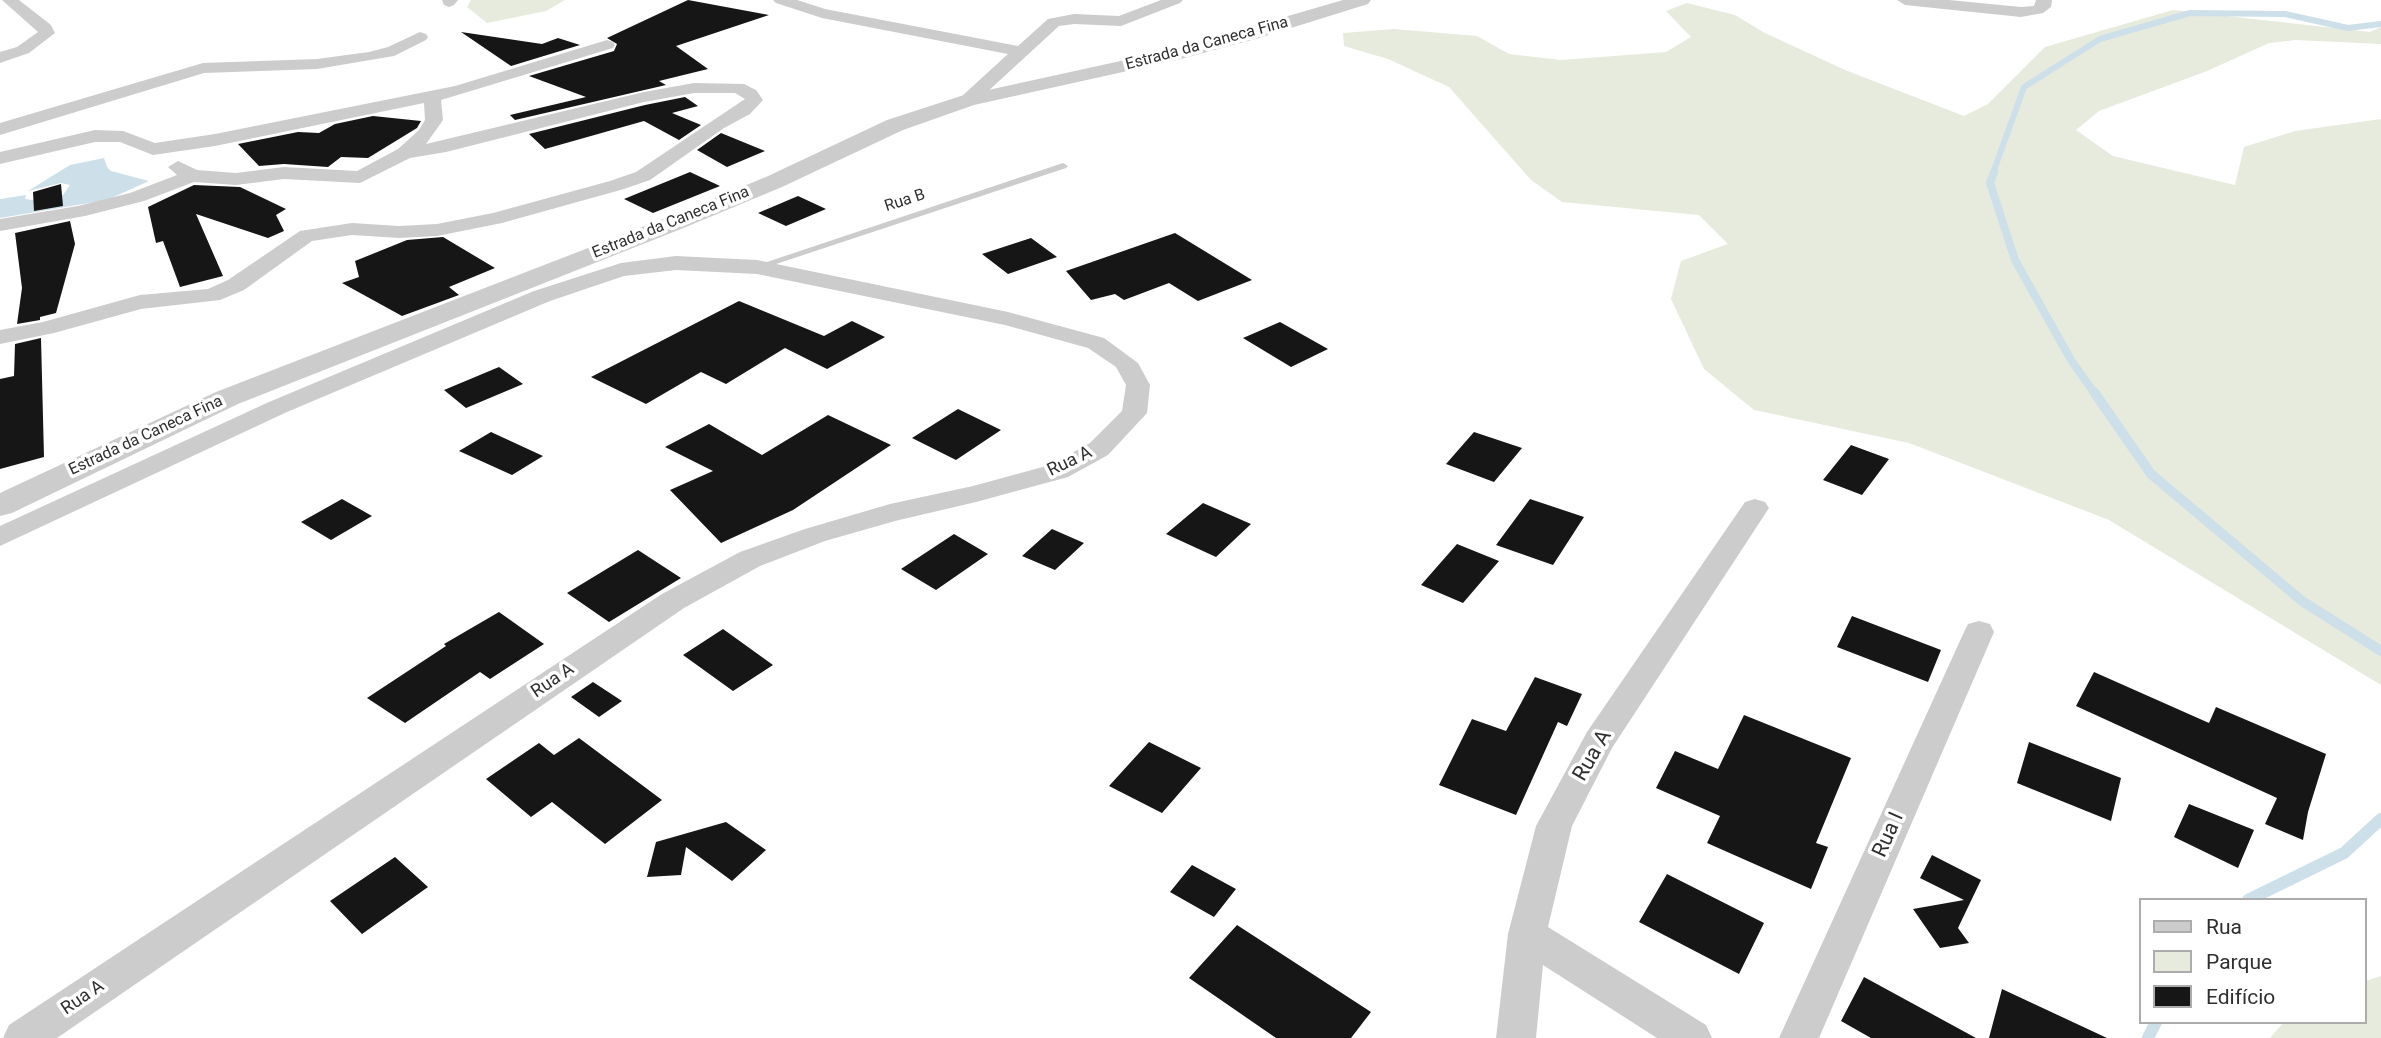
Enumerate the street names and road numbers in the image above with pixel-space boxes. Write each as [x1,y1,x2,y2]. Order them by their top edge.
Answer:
street label: Estrada da Caneca Fina [1124,13,1290,75]
street label: Estrada da Caneca Fina [590,183,752,263]
street label: Rua B [882,185,928,217]
street label: Estrada da Caneca Fina [66,392,226,480]
street label: Rua A [1044,442,1096,482]
street label: Rua A [527,659,579,703]
street label: Rua A [1568,726,1618,786]
street label: Rua I [1868,808,1910,862]
street label: Rua A [57,976,109,1020]

